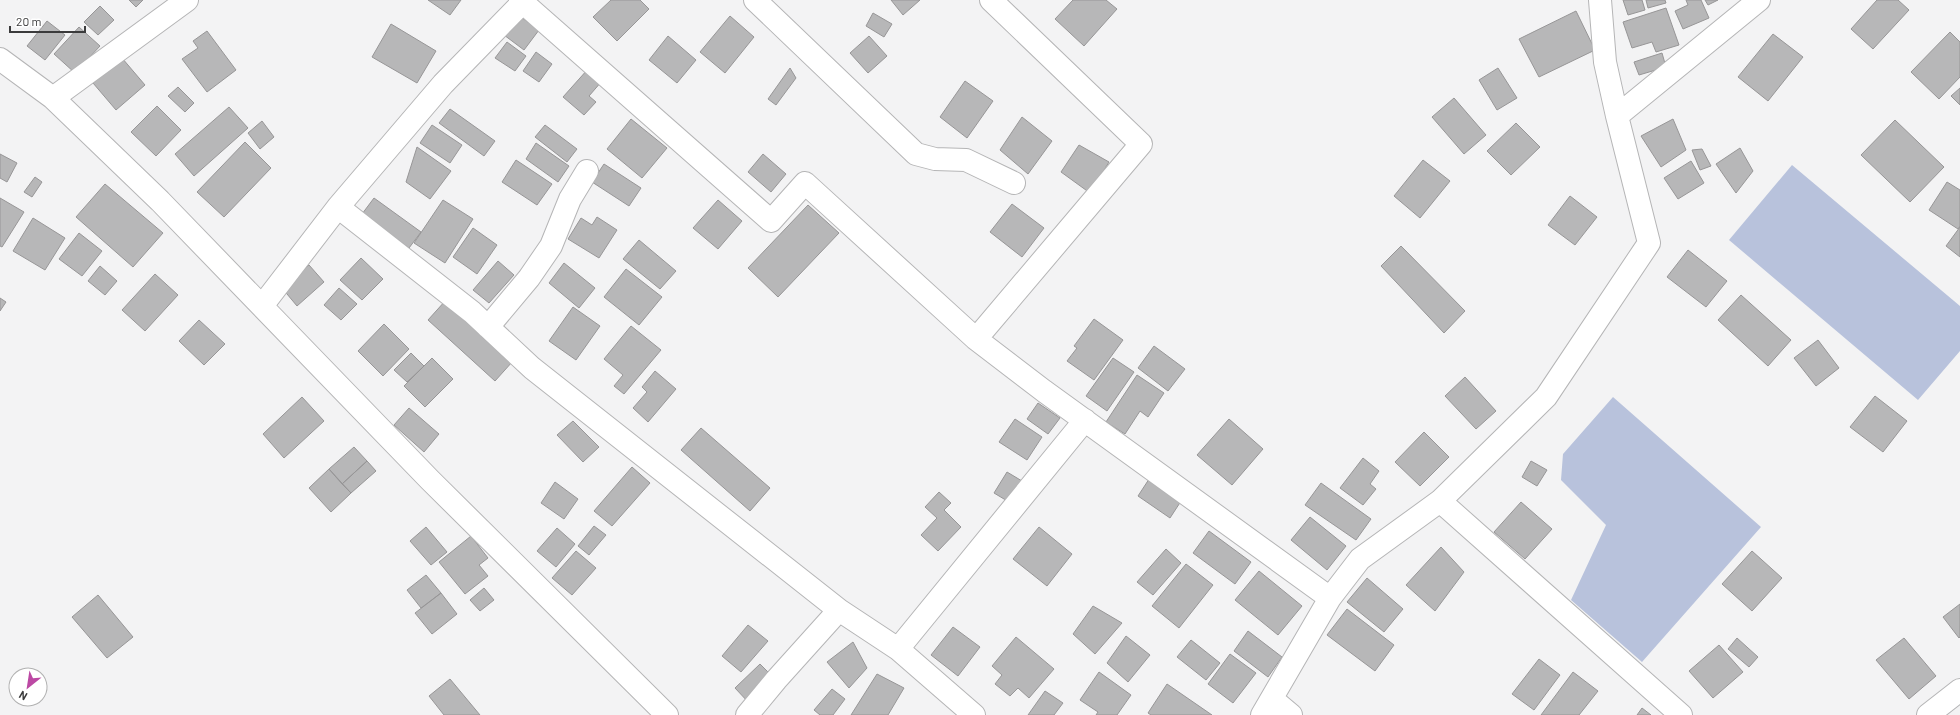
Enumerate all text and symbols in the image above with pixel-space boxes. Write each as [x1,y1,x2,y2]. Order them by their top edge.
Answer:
scale bar [10,8,85,34]
text: 20 m [16,14,42,28]
north arrow [8,667,48,707]
text: N [16,689,29,704]

